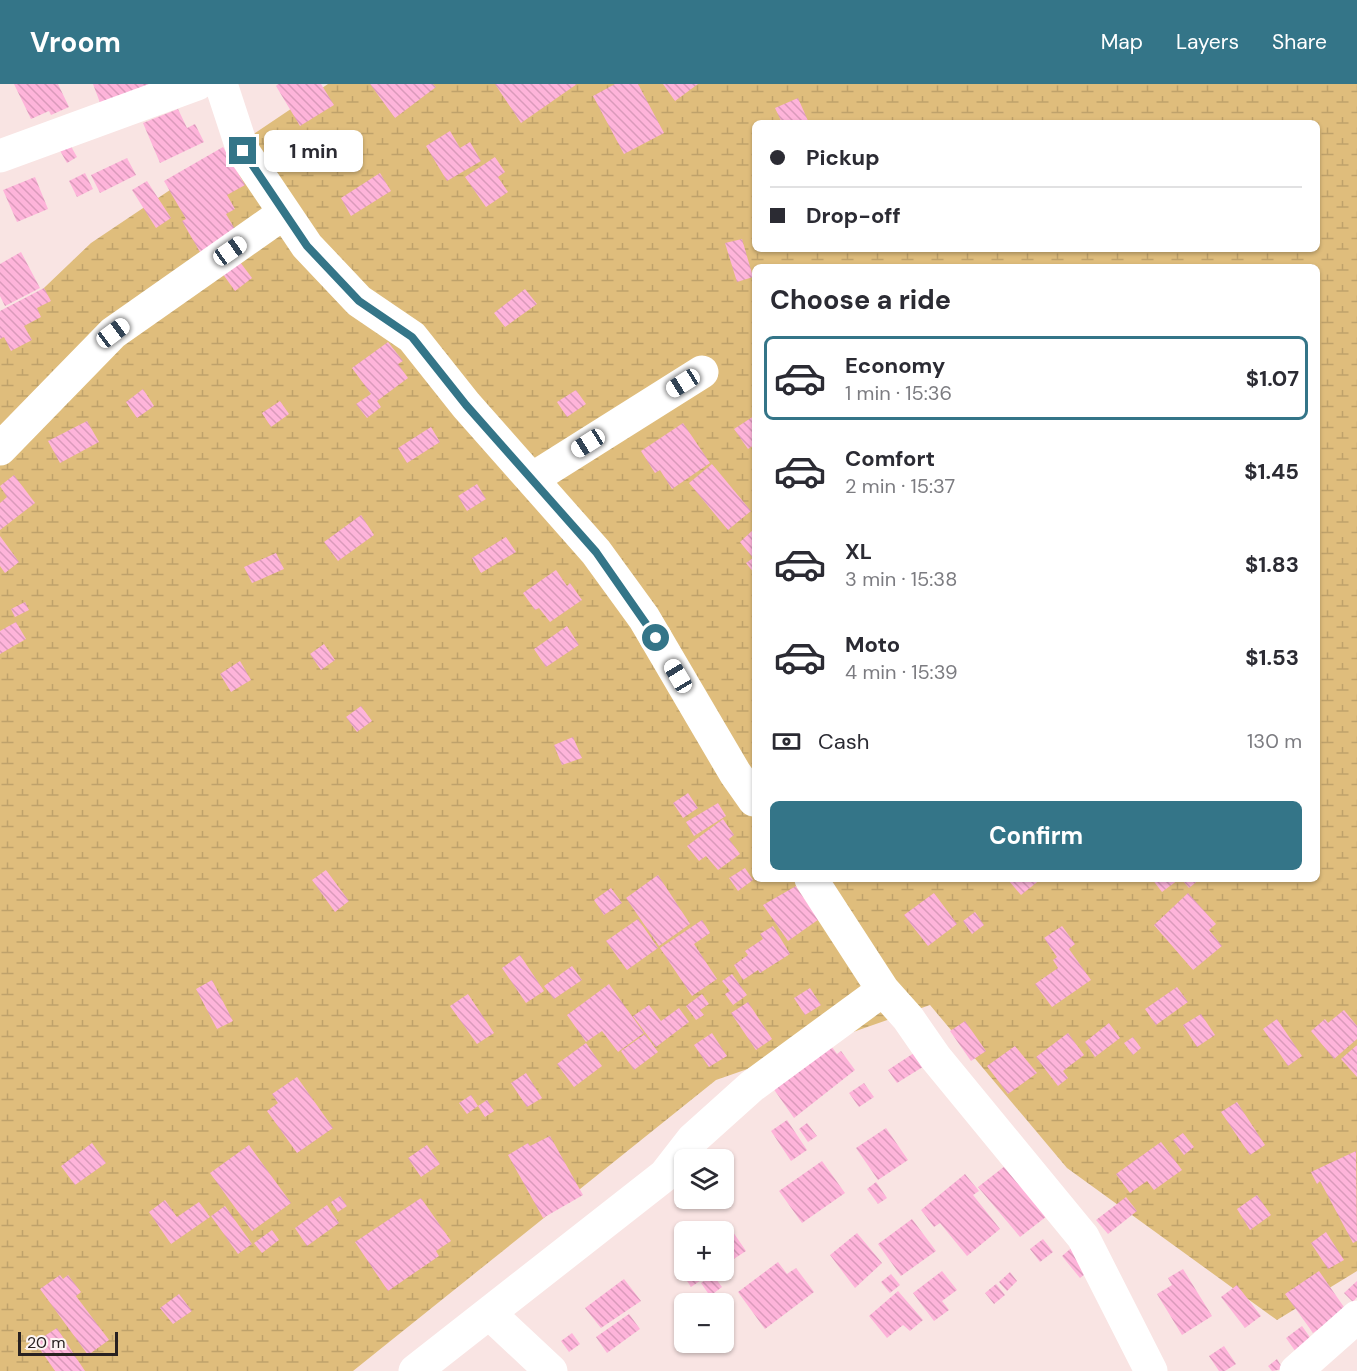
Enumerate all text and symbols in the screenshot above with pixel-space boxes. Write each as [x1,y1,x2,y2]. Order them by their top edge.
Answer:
text: Vroom [30,24,121,61]
text: Map [1101,28,1143,56]
text: Layers [1176,28,1239,56]
text: Share [1272,28,1327,56]
callout: 1 min [264,130,363,172]
route end [229,137,256,164]
text: 1 min [289,138,338,164]
text: Pickup [806,143,880,172]
text: Drop-off [806,201,901,230]
car [210,233,250,269]
text: Choose a ride [770,282,951,317]
car [93,315,133,351]
icon: car [773,351,827,405]
text: Economy [845,351,945,380]
text: $1.07 [1246,364,1299,393]
car [663,366,703,400]
text: 1 min · 15:36 [845,380,952,406]
car [568,426,608,460]
icon: car [773,444,827,498]
text: Comfort [845,444,935,473]
text: $1.45 [1244,457,1299,486]
text: 2 min · 15:37 [845,473,955,499]
icon: car [773,537,827,591]
text: XL [845,537,872,566]
text: $1.83 [1245,550,1299,579]
text: 3 min · 15:38 [845,566,957,592]
route start [642,624,669,651]
icon: car [773,630,827,684]
text: Moto [845,630,900,659]
text: $1.53 [1245,643,1299,672]
car [661,656,695,696]
text: 4 min · 15:39 [845,659,957,685]
icon: cash [770,725,803,758]
text: Cash [818,727,869,756]
text: 130 m [1247,728,1302,754]
button: Confirm [770,801,1302,870]
map controls [674,1149,734,1353]
button: layers [674,1149,734,1209]
button: + [674,1221,734,1281]
button: − [674,1293,734,1353]
scale bar [18,1329,118,1356]
text: 20 m [27,1332,66,1353]

